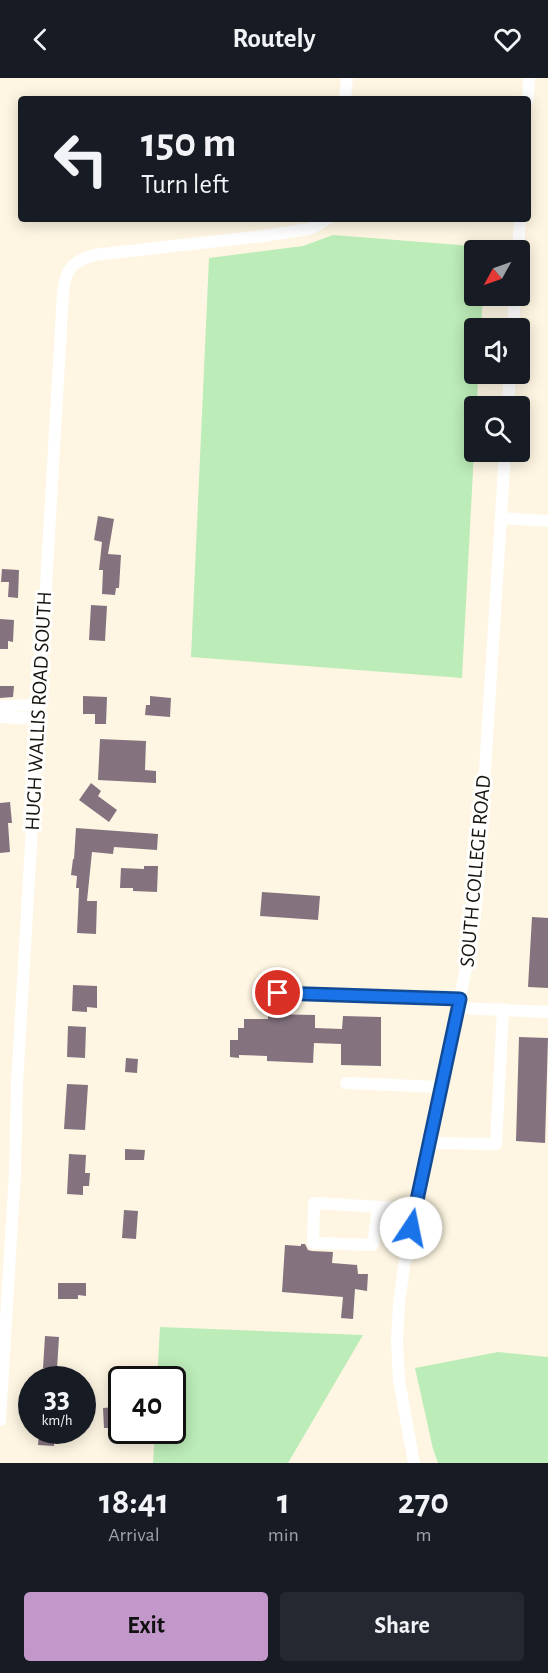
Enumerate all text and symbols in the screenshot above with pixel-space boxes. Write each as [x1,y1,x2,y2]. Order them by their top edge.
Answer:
icon: back [24,23,57,56]
icon: heart [491,23,524,56]
text: Routely [232,25,316,52]
icon: left [42,120,120,198]
text: 150 m [141,122,236,164]
text: Turn left [141,171,229,198]
north arrow [464,240,530,306]
map controls [464,240,530,462]
button: sound [464,318,530,384]
button: search [464,396,530,462]
street label: HUGH WALLIS ROAD SOUTH [22,591,55,831]
street label: SOUTH COLLEGE ROAD [457,774,494,968]
pin [252,967,303,1018]
icon: arrive [261,976,294,1009]
position arrow [379,1196,443,1260]
speed limit sign: 40 [108,1366,186,1444]
text: 33 [44,1383,70,1413]
text: km/h [42,1413,72,1428]
text: 18:41 [99,1484,169,1520]
text: 1 [277,1484,290,1520]
text: 270 [398,1484,449,1520]
text: Arrival [108,1525,160,1545]
text: min [268,1525,299,1545]
text: m [415,1525,431,1545]
button: Exit [24,1592,268,1661]
button: Share [280,1592,524,1661]

